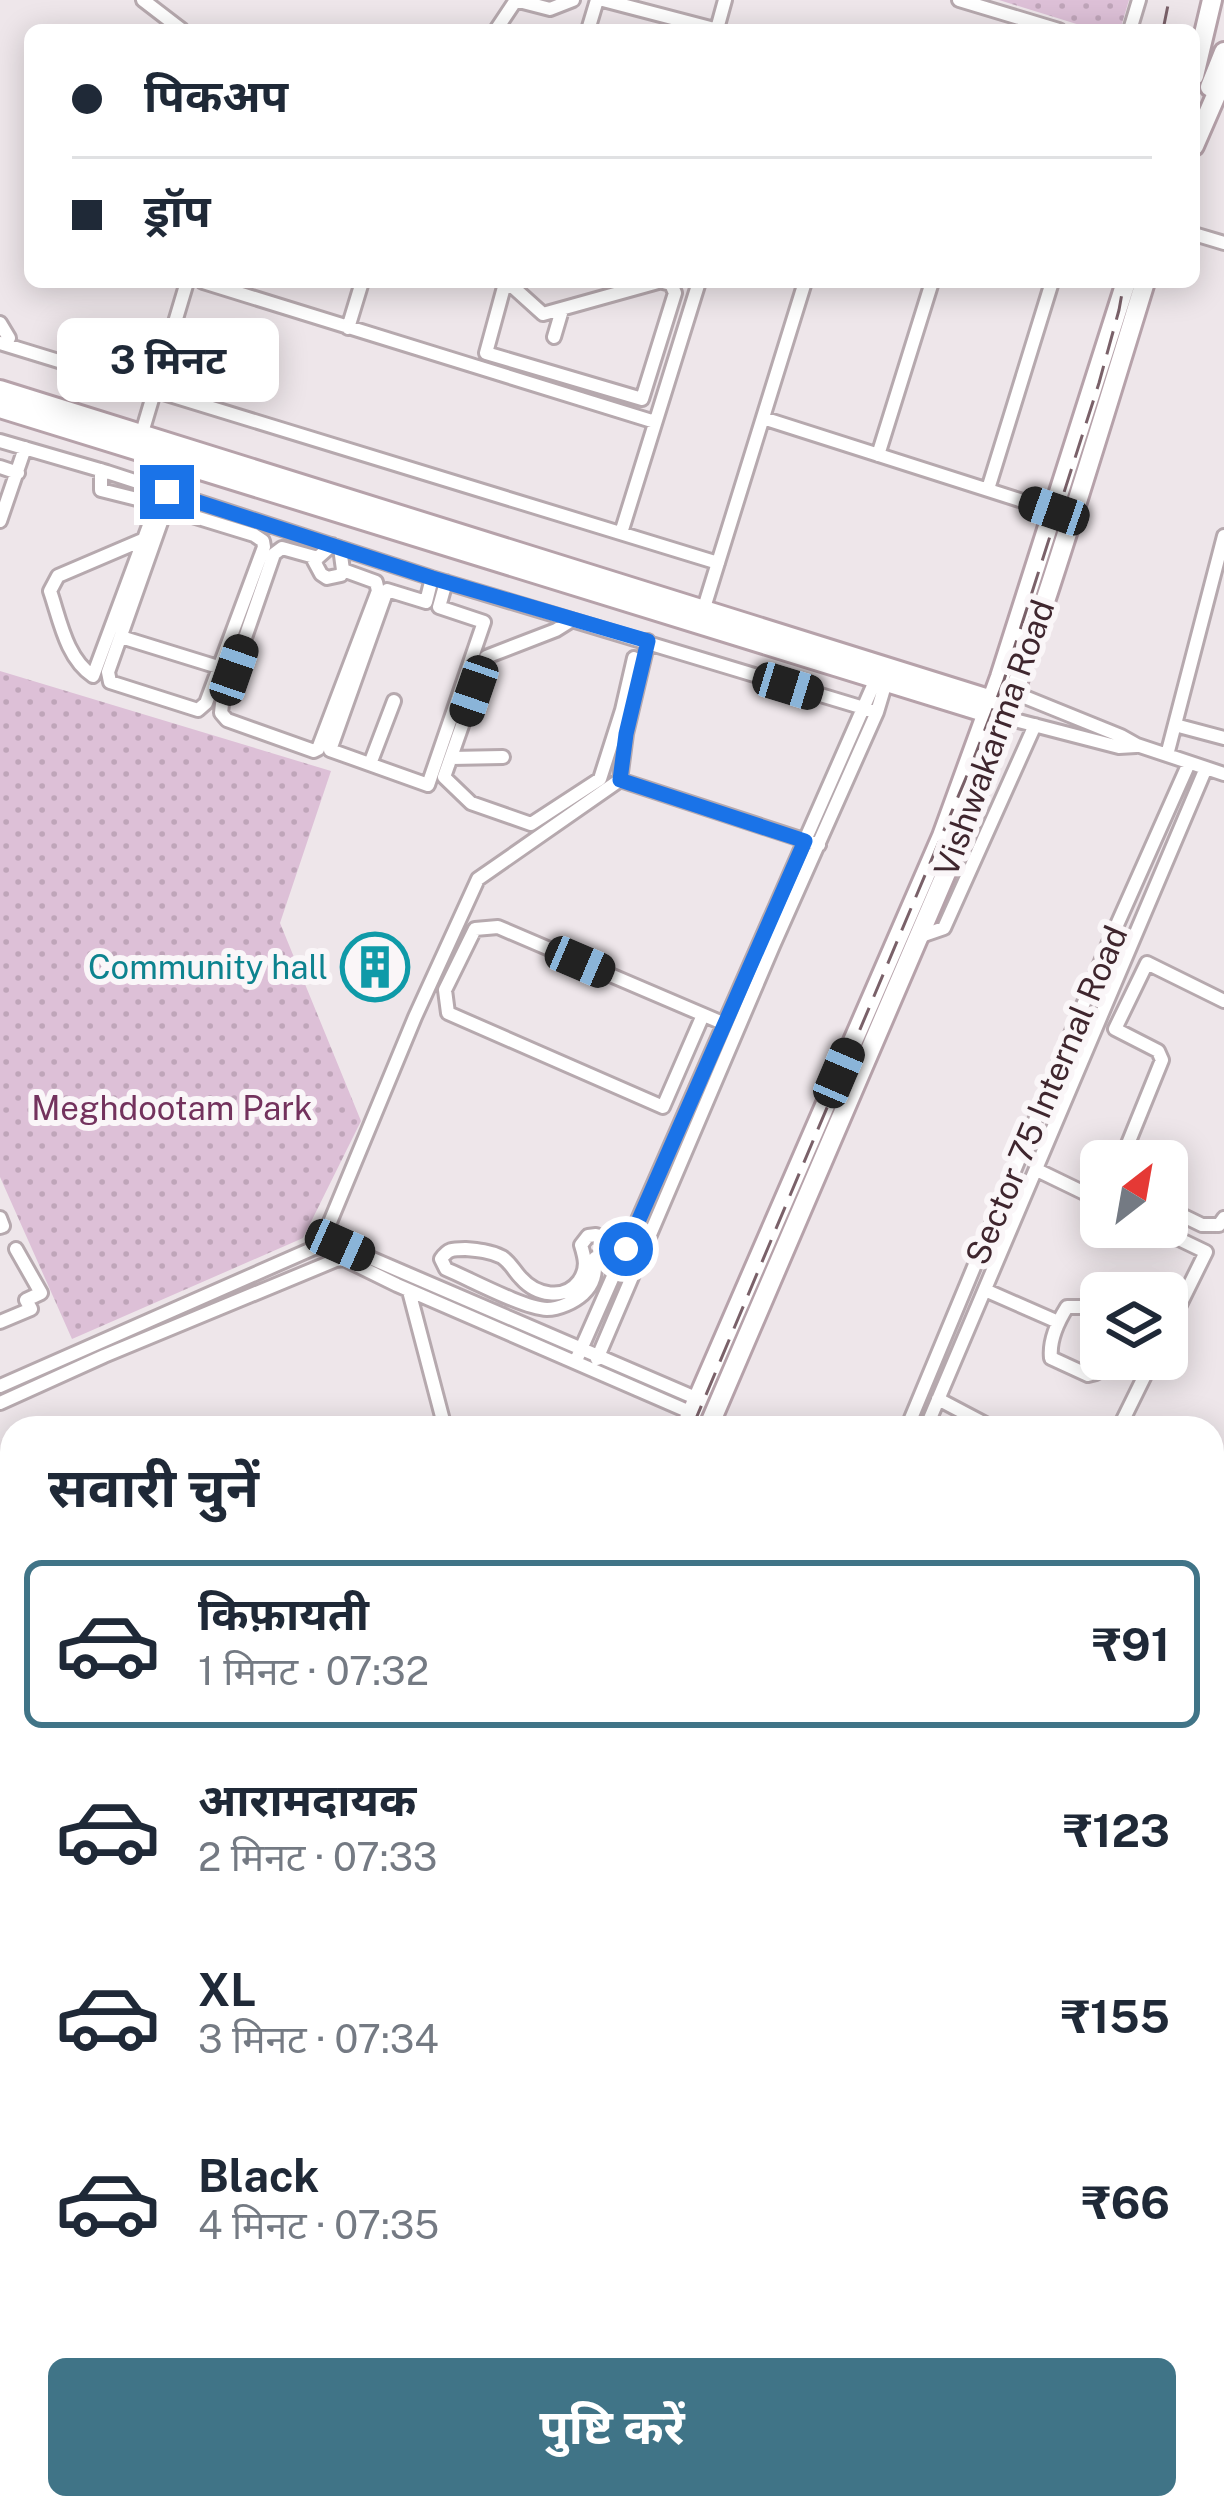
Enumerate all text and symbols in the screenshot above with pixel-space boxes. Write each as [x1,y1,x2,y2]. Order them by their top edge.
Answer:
text: पिकअप [144,69,288,122]
text: ड्रॉप [144,184,211,237]
callout: 3 मिनट [56,318,278,402]
text: 3 मिनट [110,337,226,383]
route end [140,465,194,519]
car [1014,482,1094,540]
street label: Vishwakarma Road [926,595,1062,881]
car [205,630,263,710]
car [445,651,503,731]
car [748,658,828,714]
street label: Sector 75 Internal Road [957,920,1135,1270]
car [540,931,620,993]
building icon: Community hall [340,932,410,1002]
place label: Community hall [88,948,328,986]
car [808,1033,870,1113]
park label: Meghdootam Park [31,1089,313,1127]
north arrow [1080,1140,1188,1248]
map controls [1080,1140,1188,1380]
car [300,1214,380,1276]
route start [599,1222,653,1276]
button: layers [1080,1272,1188,1380]
text: सवारी चुनें [48,1456,259,1519]
text: किफ़ायती [198,1587,369,1640]
icon: car [54,1590,162,1698]
text: ₹91 [1092,1618,1170,1671]
text: 1 मिनट · 07:32 [198,1648,429,1694]
text: आरामदायक [198,1773,416,1826]
icon: car [54,1776,162,1884]
text: ₹123 [1063,1804,1170,1857]
text: 2 मिनट · 07:33 [198,1834,437,1880]
icon: car [54,1962,162,2070]
text: XL [198,1963,256,2016]
text: ₹155 [1061,1990,1170,2043]
text: 3 मिनट · 07:34 [198,2016,439,2062]
icon: car [54,2148,162,2256]
text: Black [198,2149,319,2202]
text: ₹66 [1082,2176,1170,2229]
text: 4 मिनट · 07:35 [198,2202,439,2248]
button: पुष्टि करें [48,2358,1176,2496]

